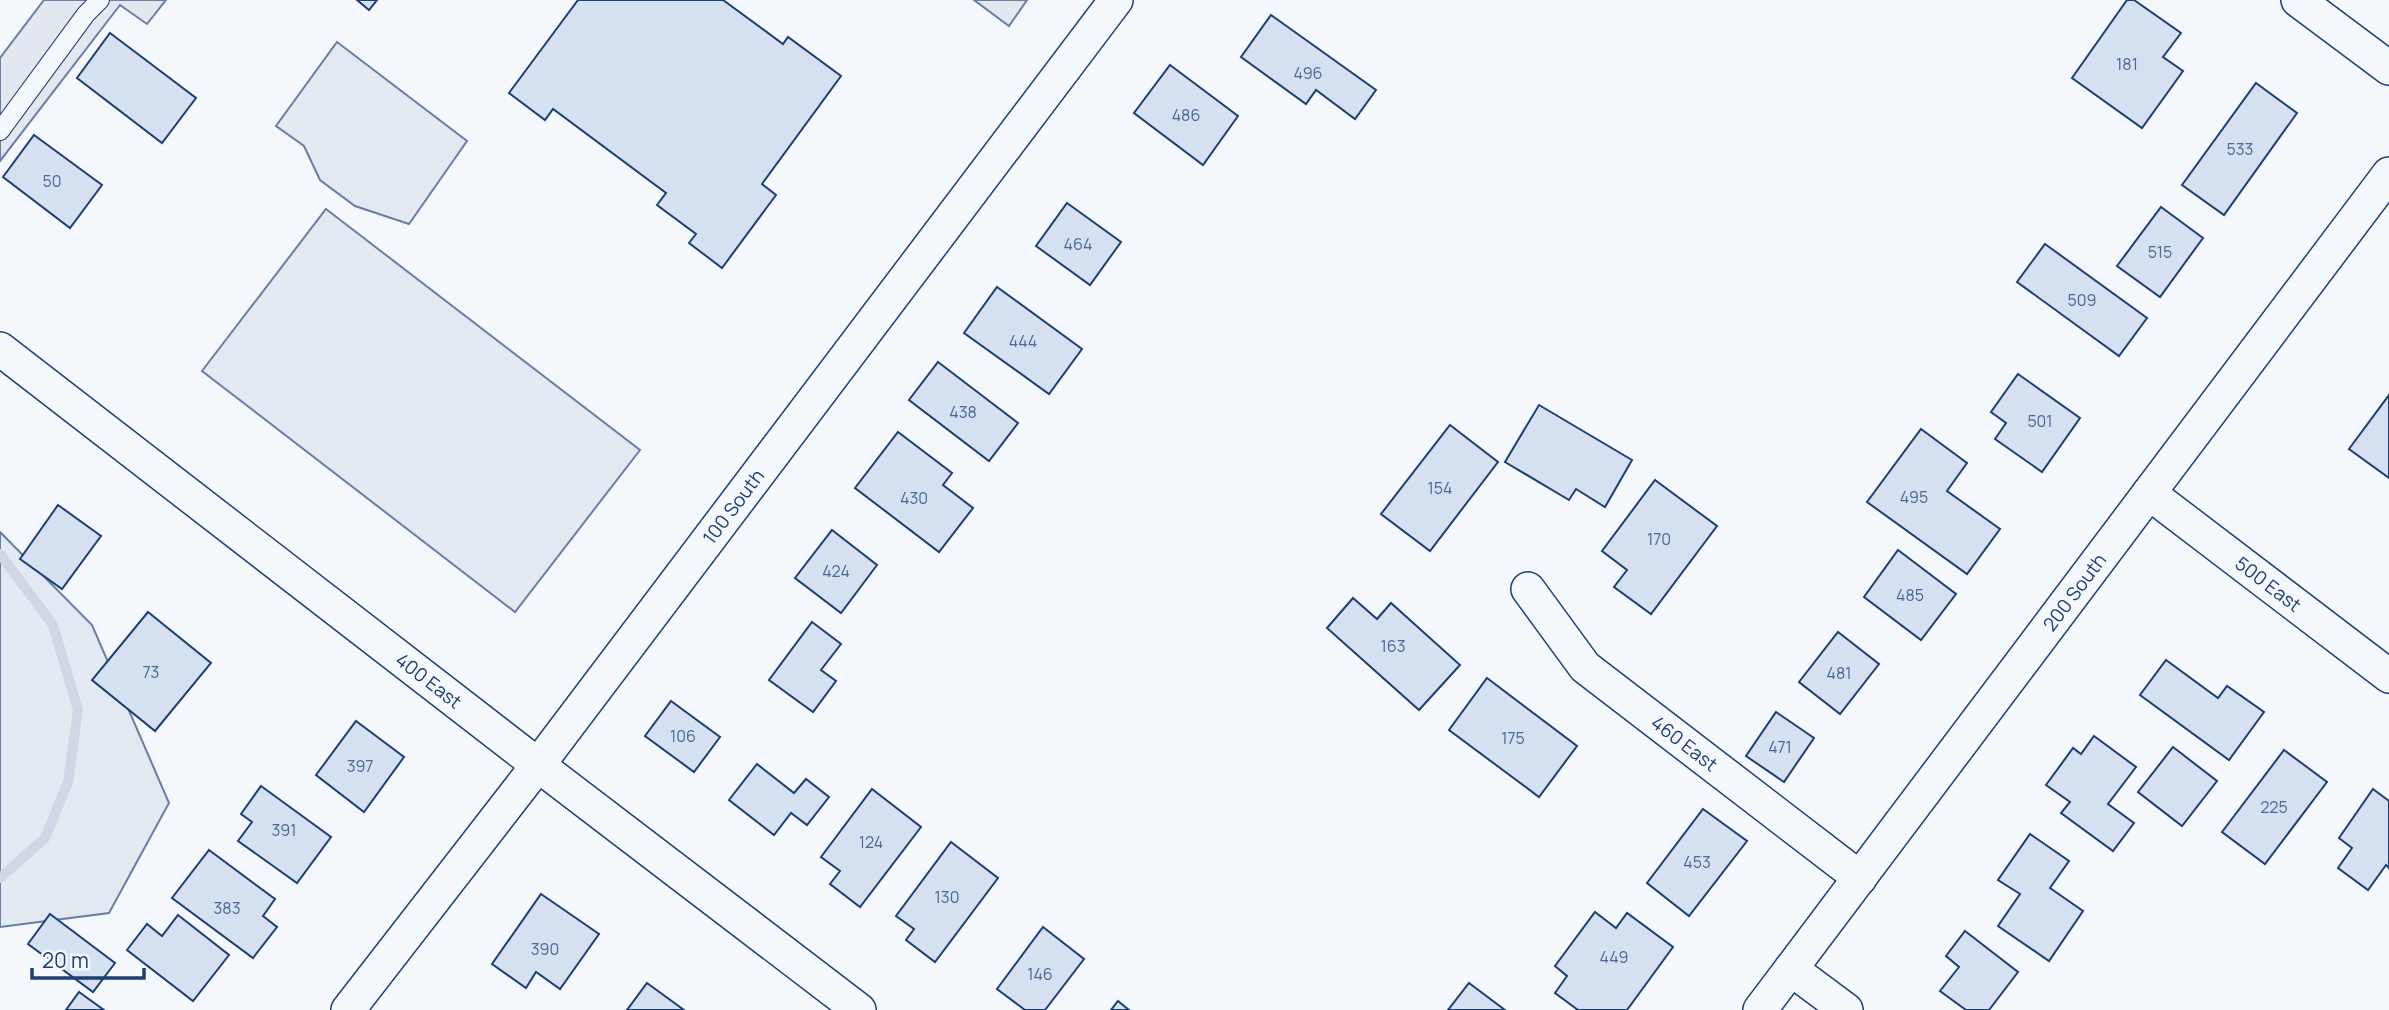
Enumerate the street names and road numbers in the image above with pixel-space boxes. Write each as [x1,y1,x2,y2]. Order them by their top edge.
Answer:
street label: 100 South [697,464,770,549]
street label: 200 South [2037,548,2112,636]
street label: 500 East [2230,550,2307,618]
street label: 400 East [390,647,467,714]
street label: 460 East [1646,709,1723,777]

